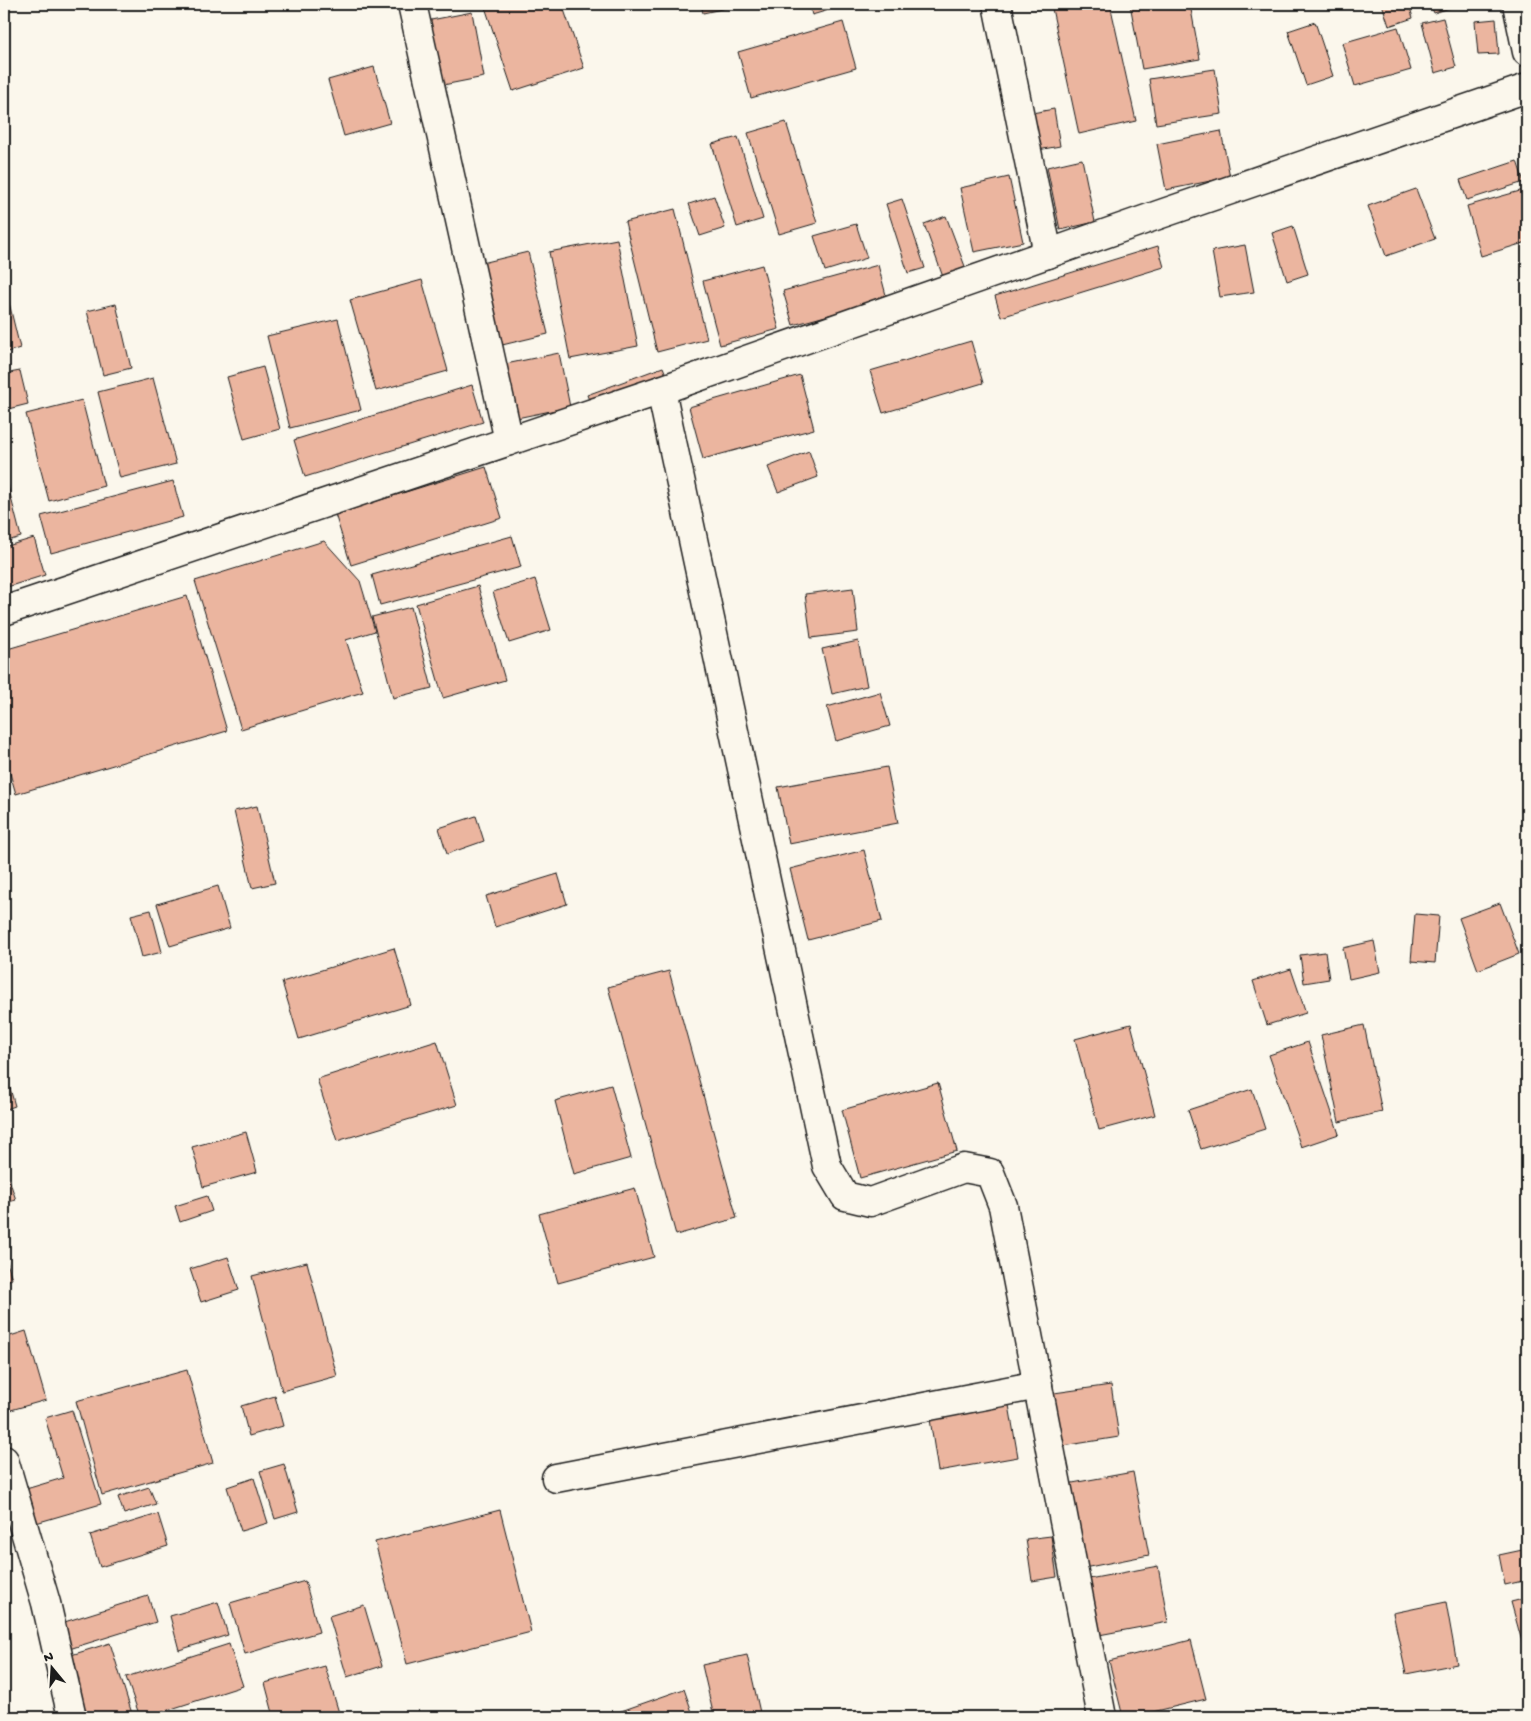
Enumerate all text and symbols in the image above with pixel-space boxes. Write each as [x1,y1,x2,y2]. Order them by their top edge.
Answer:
north arrow [28,1644,78,1694]
text: N [42,1649,56,1668]

